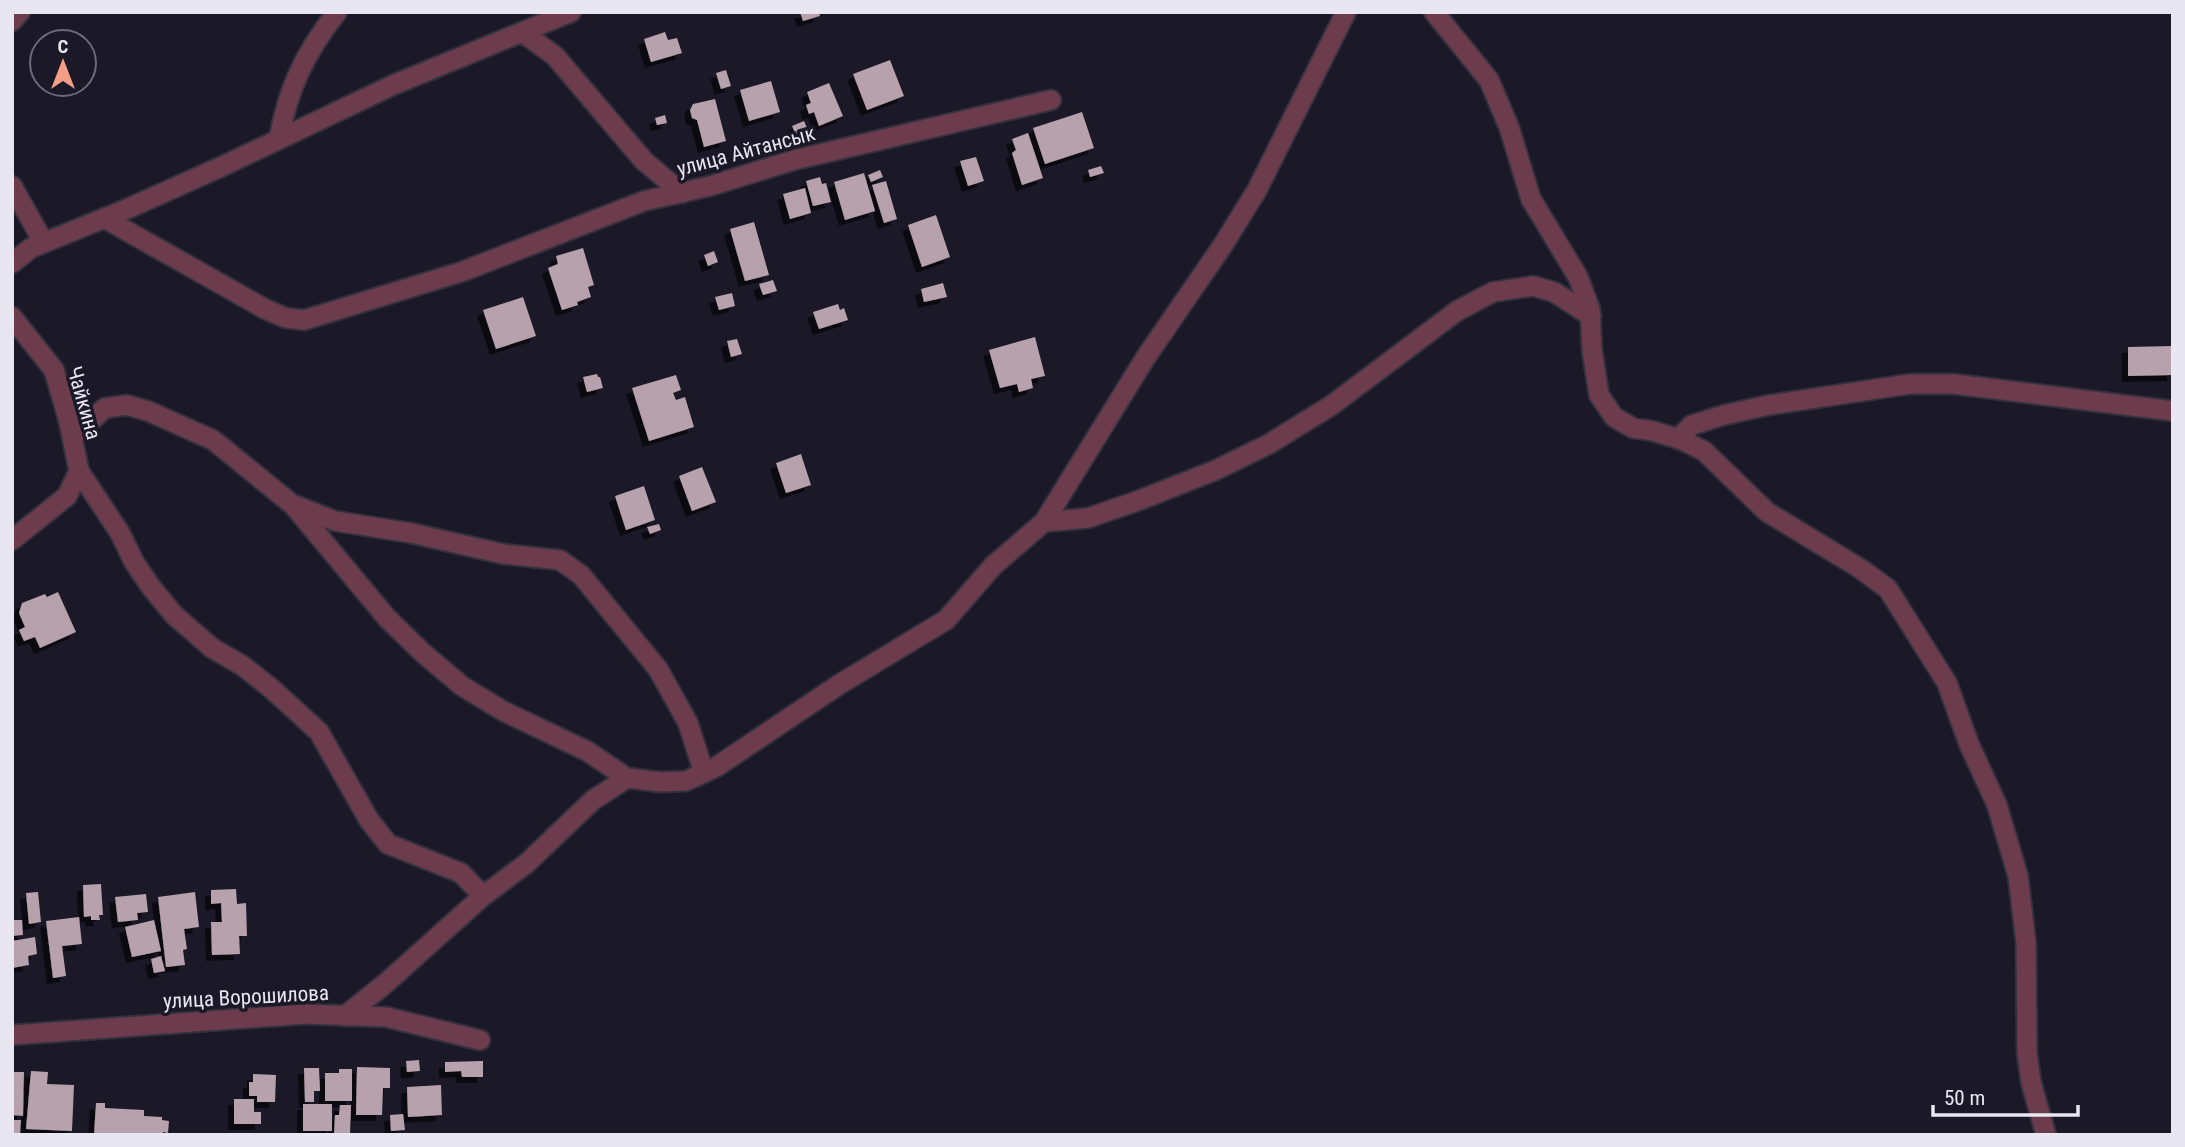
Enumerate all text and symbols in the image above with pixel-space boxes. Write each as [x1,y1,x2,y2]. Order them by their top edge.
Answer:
north arrow [28,28,98,98]
text: С [58,35,69,58]
street label: улица Айтансык [674,121,818,181]
street label: Чайкина [62,364,106,442]
street label: улица Ворошилова [163,981,329,1013]
scale bar [1933,1074,2078,1118]
text: 50 m [1944,1086,1985,1110]

